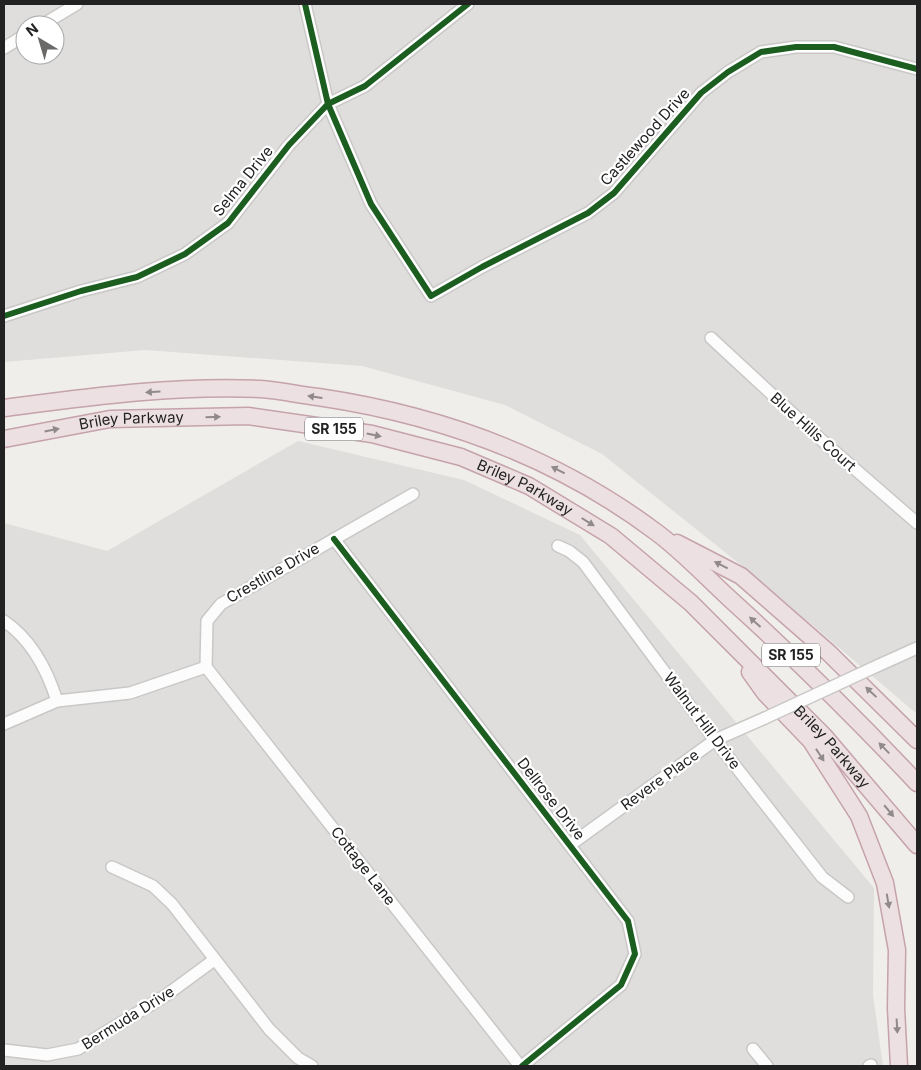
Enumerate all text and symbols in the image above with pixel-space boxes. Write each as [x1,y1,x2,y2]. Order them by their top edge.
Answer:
north arrow [15,15,65,65]
text: N [22,19,41,39]
street label: Castlewood Drive [596,84,693,189]
street label: Selma Drive [208,142,277,220]
one-way arrow [144,388,160,396]
street label: Blue Hills Court [766,388,860,475]
one-way arrow [306,393,322,401]
street label: Briley Parkway [77,407,184,434]
one-way arrow [205,413,221,421]
road number: SR 155 [305,418,363,440]
one-way arrow [44,426,59,434]
one-way arrow [367,431,382,439]
street label: Briley Parkway [474,455,577,520]
one-way arrow [550,466,565,474]
one-way arrow [581,517,594,526]
street label: Crestline Drive [223,538,323,607]
one-way arrow [713,561,728,569]
one-way arrow [749,616,761,628]
road number: SR 155 [762,644,820,666]
street label: Walnut Hill Drive [660,668,745,773]
one-way arrow [865,686,877,698]
street label: Briley Parkway [790,701,875,793]
one-way arrow [878,742,890,754]
street label: Revere Place [617,745,703,814]
one-way arrow [815,749,825,762]
street label: Dellrose Drive [513,754,589,844]
one-way arrow [883,805,895,817]
street label: Cottage Lane [327,823,400,909]
one-way arrow [885,894,893,910]
street label: Bermuda Drive [78,982,178,1054]
one-way arrow [893,1019,901,1035]

